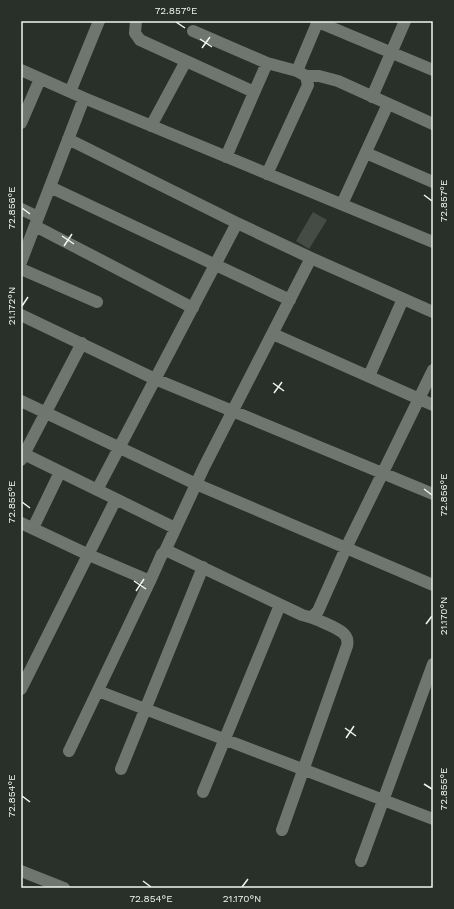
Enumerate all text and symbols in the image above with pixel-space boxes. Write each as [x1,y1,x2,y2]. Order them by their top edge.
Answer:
text: 72.857°E [155,5,197,16]
text: 72.857°E [438,180,449,222]
text: 72.856°E [6,186,17,230]
text: 21.172°N [6,287,17,325]
text: 72.856°E [438,473,449,517]
text: 72.855°E [6,481,17,523]
text: 21.170°N [438,597,449,635]
text: 72.855°E [438,768,449,810]
text: 72.854°E [6,774,17,818]
text: 72.854°E [129,893,173,904]
text: 21.170°N [223,893,261,904]

